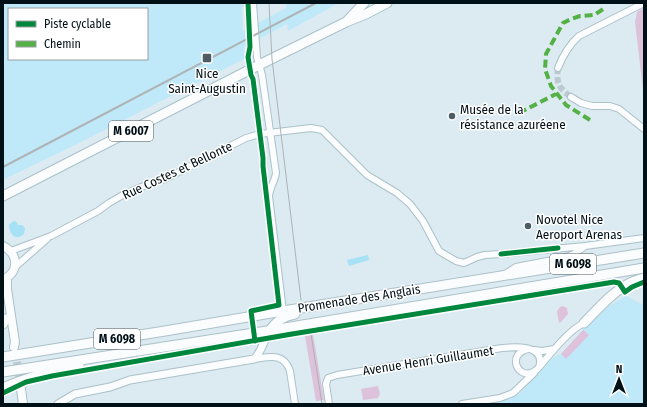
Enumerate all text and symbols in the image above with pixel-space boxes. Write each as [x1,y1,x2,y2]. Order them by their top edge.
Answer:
legend [8,8,148,60]
text: Piste cyclable [44,17,111,31]
text: Chemin [44,37,81,51]
marker: Nice Saint-Augustin [201,52,213,64]
place label: Nice Saint-Augustin [168,66,246,96]
place label: Musée de la résistance azuréene [460,102,566,132]
marker: Musée de la résistance azuréene [447,111,457,121]
road number: M 6007 [109,121,153,141]
street label: Rue Costes et Bellonte [120,138,234,202]
place label: Novotel Nice Aeroport Arenas [536,212,622,242]
marker: Novotel Nice Aeroport Arenas [523,221,533,231]
road number: M 6098 [550,254,596,274]
street label: Promenade des Anglais [297,281,422,316]
road number: M 6098 [94,329,140,349]
street label: Avenue Henri Guillaumet [362,343,495,378]
north arrow [599,359,639,399]
text: N [616,363,622,376]

